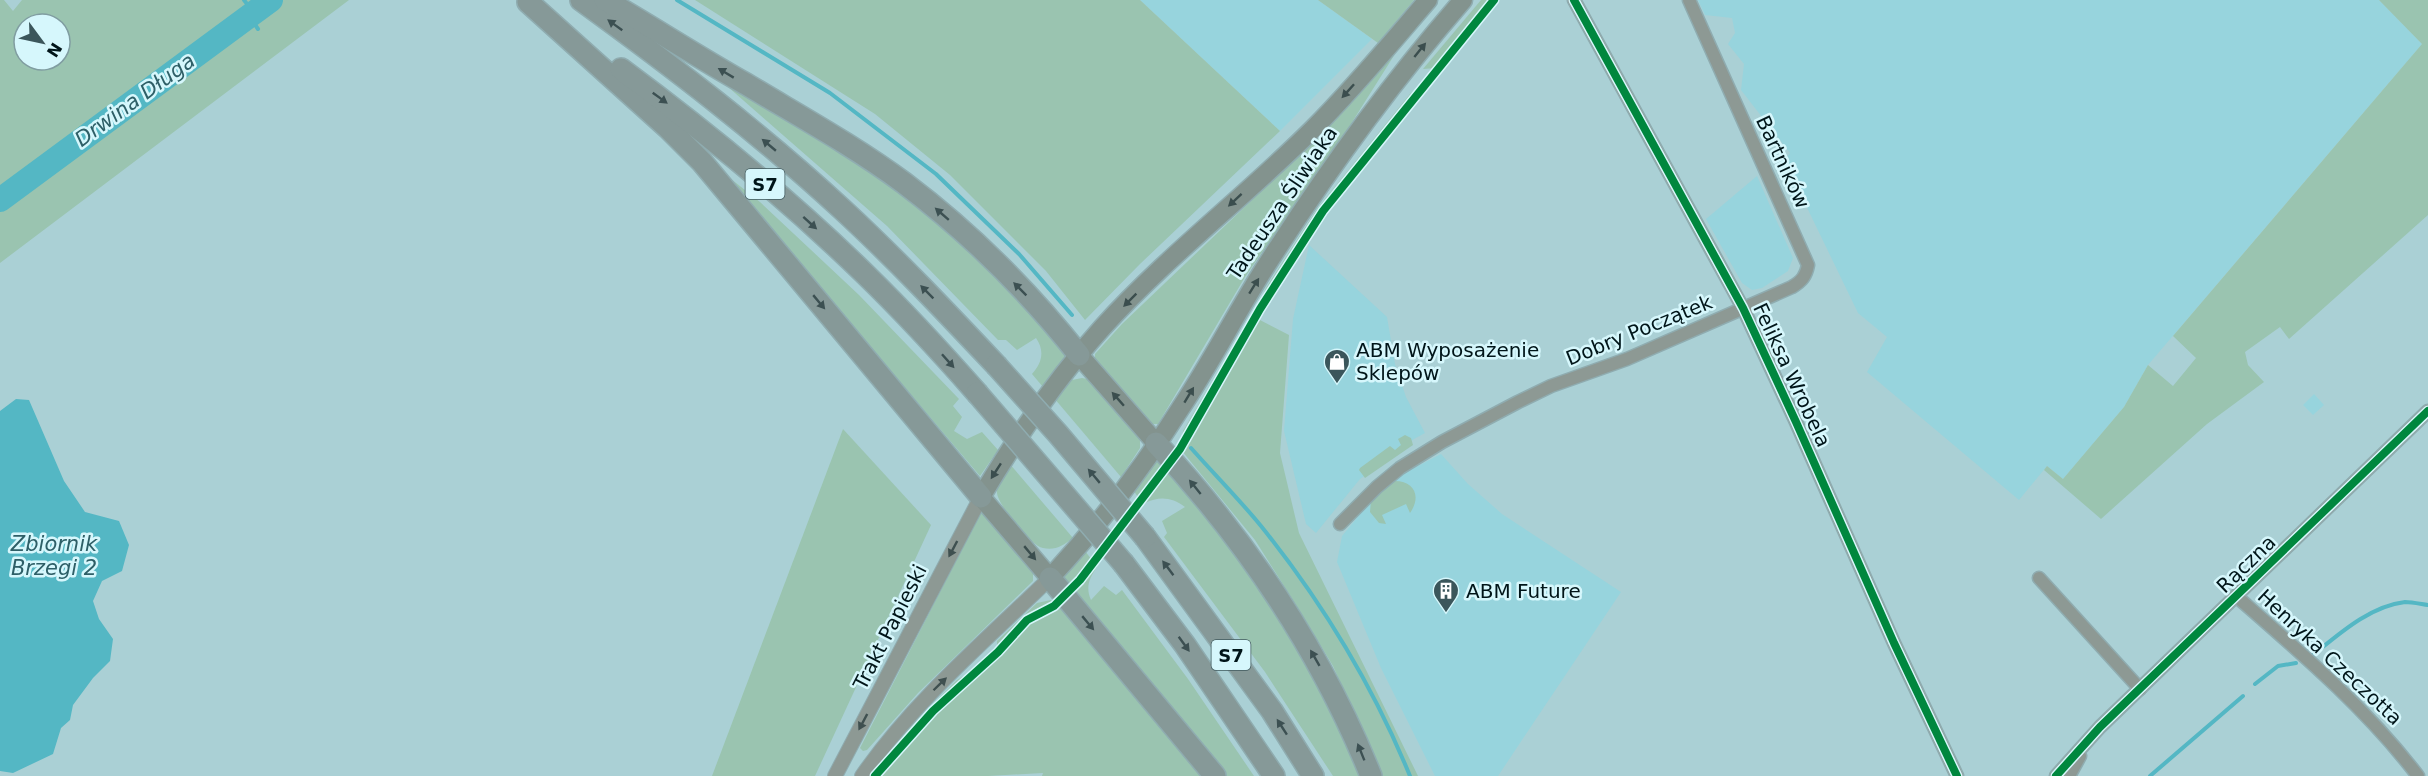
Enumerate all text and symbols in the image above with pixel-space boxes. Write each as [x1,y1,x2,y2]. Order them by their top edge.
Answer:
north arrow [12,12,72,72]
one-way arrow [608,19,624,31]
text: N [43,39,66,61]
one-way arrow [1414,42,1426,57]
water label: Drwina Długa [70,48,200,152]
one-way arrow [718,67,734,78]
one-way arrow [1341,83,1355,98]
one-way arrow [652,92,668,104]
street label: Bartników [1751,112,1815,212]
street label: Tadeusza Śliwiaka [1221,122,1342,285]
one-way arrow [762,139,777,152]
road number: S7 [746,169,784,199]
one-way arrow [1229,193,1243,207]
one-way arrow [935,208,950,221]
one-way arrow [802,216,817,229]
one-way arrow [1248,278,1260,294]
one-way arrow [1013,282,1028,296]
one-way arrow [920,285,934,299]
street label: Dobry Początek [1562,290,1716,370]
one-way arrow [1123,292,1137,306]
one-way arrow [812,294,825,309]
street label: Feliksa Wrobela [1748,299,1836,451]
place label: ABM Wyposażenie Sklepów [1356,338,1539,385]
shop icon: ABM Wyposażenie Sklepów [1322,347,1352,385]
one-way arrow [941,353,955,368]
one-way arrow [1183,387,1194,403]
one-way arrow [1111,392,1125,407]
one-way arrow [991,463,1002,479]
one-way arrow [1088,469,1101,484]
one-way arrow [1188,479,1201,495]
street label: Rączna [2212,530,2280,598]
water label: Zbiornik Brzegi 2 [10,532,98,580]
one-way arrow [948,540,958,557]
one-way arrow [1023,545,1036,561]
street label: Trakt Papieski [848,560,932,694]
one-way arrow [1162,561,1174,577]
building icon: ABM Future [1431,576,1461,614]
place label: ABM Future [1466,579,1581,603]
street label: Henryka Czeczotta [2253,584,2407,730]
one-way arrow [1081,615,1094,631]
one-way arrow [1178,636,1190,652]
road number: S7 [1212,640,1250,670]
one-way arrow [1309,650,1320,666]
one-way arrow [933,677,947,691]
one-way arrow [858,713,868,730]
one-way arrow [1276,719,1287,735]
one-way arrow [1356,743,1365,761]

